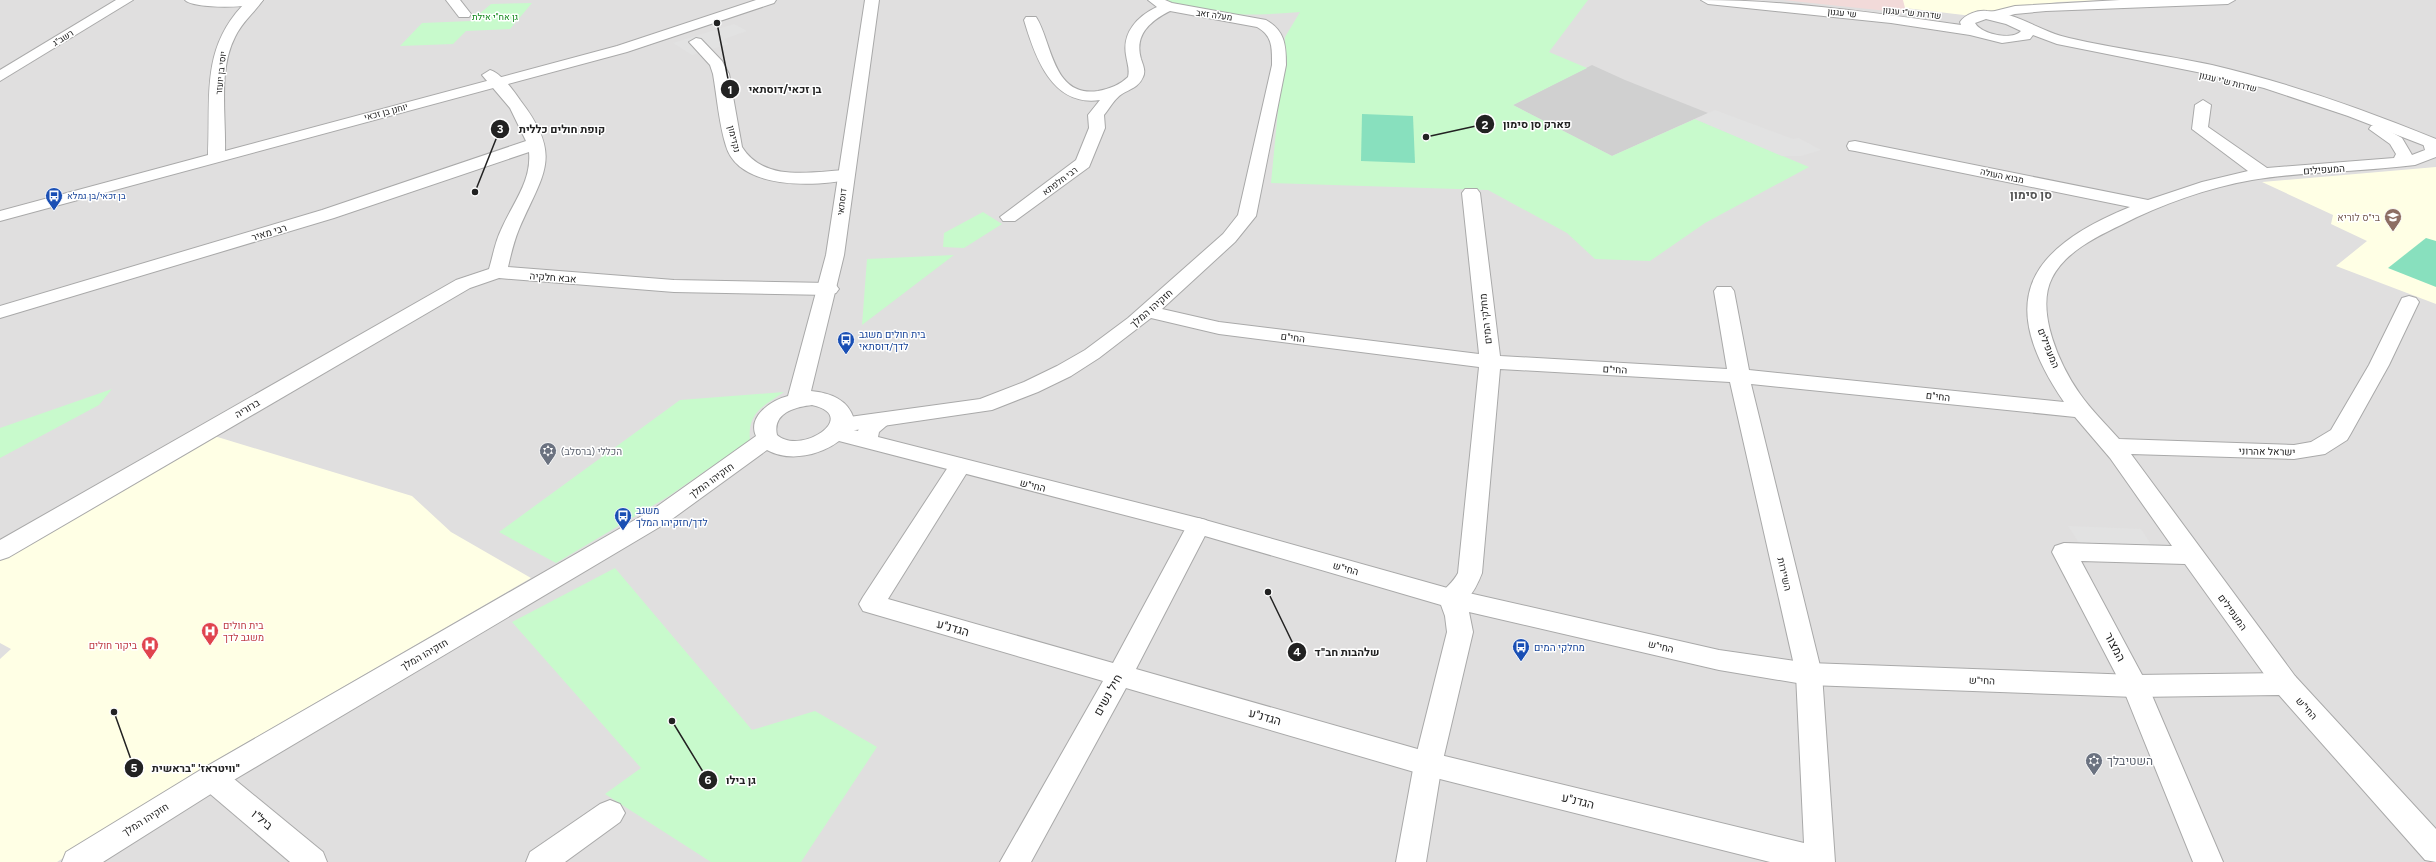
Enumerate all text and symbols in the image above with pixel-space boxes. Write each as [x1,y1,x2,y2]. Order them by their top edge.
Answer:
street label: שדרות ש"י עגנון [1882,4,1942,21]
street label: מעלה זאב [1195,6,1233,23]
street label: שי עגנון [1827,6,1857,20]
park label: גן אח"י אילת [472,11,519,22]
street label: רשב"ג [50,27,75,48]
street label: יוסי בן יועזר [213,50,228,95]
street label: שדרות ש"י עגנון [2198,69,2258,94]
callout: בן זכאי/דוסתאי [720,78,829,101]
text: 1 [727,83,733,97]
text: בן זכאי/דוסתאי [748,83,822,96]
street label: יוחנן בן זכאי [363,100,409,123]
callout: פארק סן סימון [1475,113,1579,136]
callout: קופת חולים כללית [490,118,613,141]
text: 2 [1482,118,1489,132]
text: פארק סן סימון [1503,118,1571,131]
text: 3 [497,122,504,136]
text: קופת חולים כללית [519,123,605,136]
street label: נקדימון [726,124,743,153]
street label: המעפילים [2303,162,2345,177]
street label: רבי חלפתא [1040,164,1079,197]
street label: מבוא העולה [1979,166,2025,186]
bus stop icon: בן זכאי/בן גמלא [44,186,64,211]
street label: דוסתאי [834,187,849,216]
district label: סן סימון [2010,188,2052,202]
place label: בן זכאי/בן גמלא [67,190,126,201]
school or university icon: בי"ס לוריא [2383,207,2403,232]
place label: בי"ס לוריא [2337,211,2381,224]
street label: רבי מאיר [250,221,289,244]
street label: אבא חלקיה [529,269,577,286]
street label: חזקיהו המלך [1127,286,1175,330]
street label: מחלקי המים [1476,293,1495,345]
street label: המעפילים [2035,326,2062,370]
place label: בית חולים משגב לדך/דוסתאי [859,328,926,353]
bus stop icon: בית חולים משגב לדך/דוסתאי [836,330,856,355]
street label: החי"ם [1280,330,1306,345]
street label: החי"ם [1602,362,1628,377]
street label: החי"ם [1925,389,1951,404]
street label: ברוריה [232,396,263,421]
synagogue icon: הכללי (ברסלב) [538,441,558,466]
place label: הכללי (ברסלב) [561,445,622,458]
street label: ישראל אהרוני [2239,445,2295,458]
street label: חזקיהו המלך [686,460,736,501]
street label: החי"ש [1019,476,1047,495]
place label: משגב לדך/חזקיהו המלך [636,504,708,529]
bus stop icon: משגב לדך/חזקיהו המלך [613,506,633,531]
street label: השיירות [1774,556,1795,592]
street label: החי"ש [1332,559,1360,578]
street label: המעפילים [2215,592,2250,633]
street label: הגדנ"ע [935,617,971,639]
place label: בית חולים משגב לדך [223,619,264,644]
hospital icon: בית חולים משגב לדך [200,621,220,646]
street label: המצור [2102,630,2128,664]
hospital icon: ביקור חולים [140,635,160,660]
street label: חזקיהו המלך [398,636,450,673]
bus stop icon: מחלקי המים [1511,637,1531,662]
street label: החי"ש [1647,637,1675,656]
place label: ביקור חולים [89,639,138,652]
callout: שלהבות חב"ד [1287,640,1388,663]
place label: מחלקי המים [1534,641,1585,654]
text: 4 [1293,645,1301,659]
text: שלהבות חב"ד [1314,646,1380,659]
street label: חיל נשים [1091,672,1125,718]
street label: החי"ש [1969,674,1995,687]
street label: החי"ש [2293,694,2320,722]
street label: הגדנ"ע [1247,706,1283,728]
synagogue icon: השטיבלך [2084,751,2104,776]
place label: השטיבלך [2107,754,2153,768]
callout: וויטראז' "בראשית" [124,756,248,779]
text: 5 [131,761,138,775]
text: וויטראז' "בראשית" [152,762,240,775]
callout: גן בילו [698,769,764,792]
text: 6 [705,773,712,787]
text: גן בילו [726,774,756,787]
street label: הגדנ"ע [1560,790,1596,812]
street label: חזקיהו המלך [120,800,171,839]
street label: ביל"ו [248,807,276,833]

